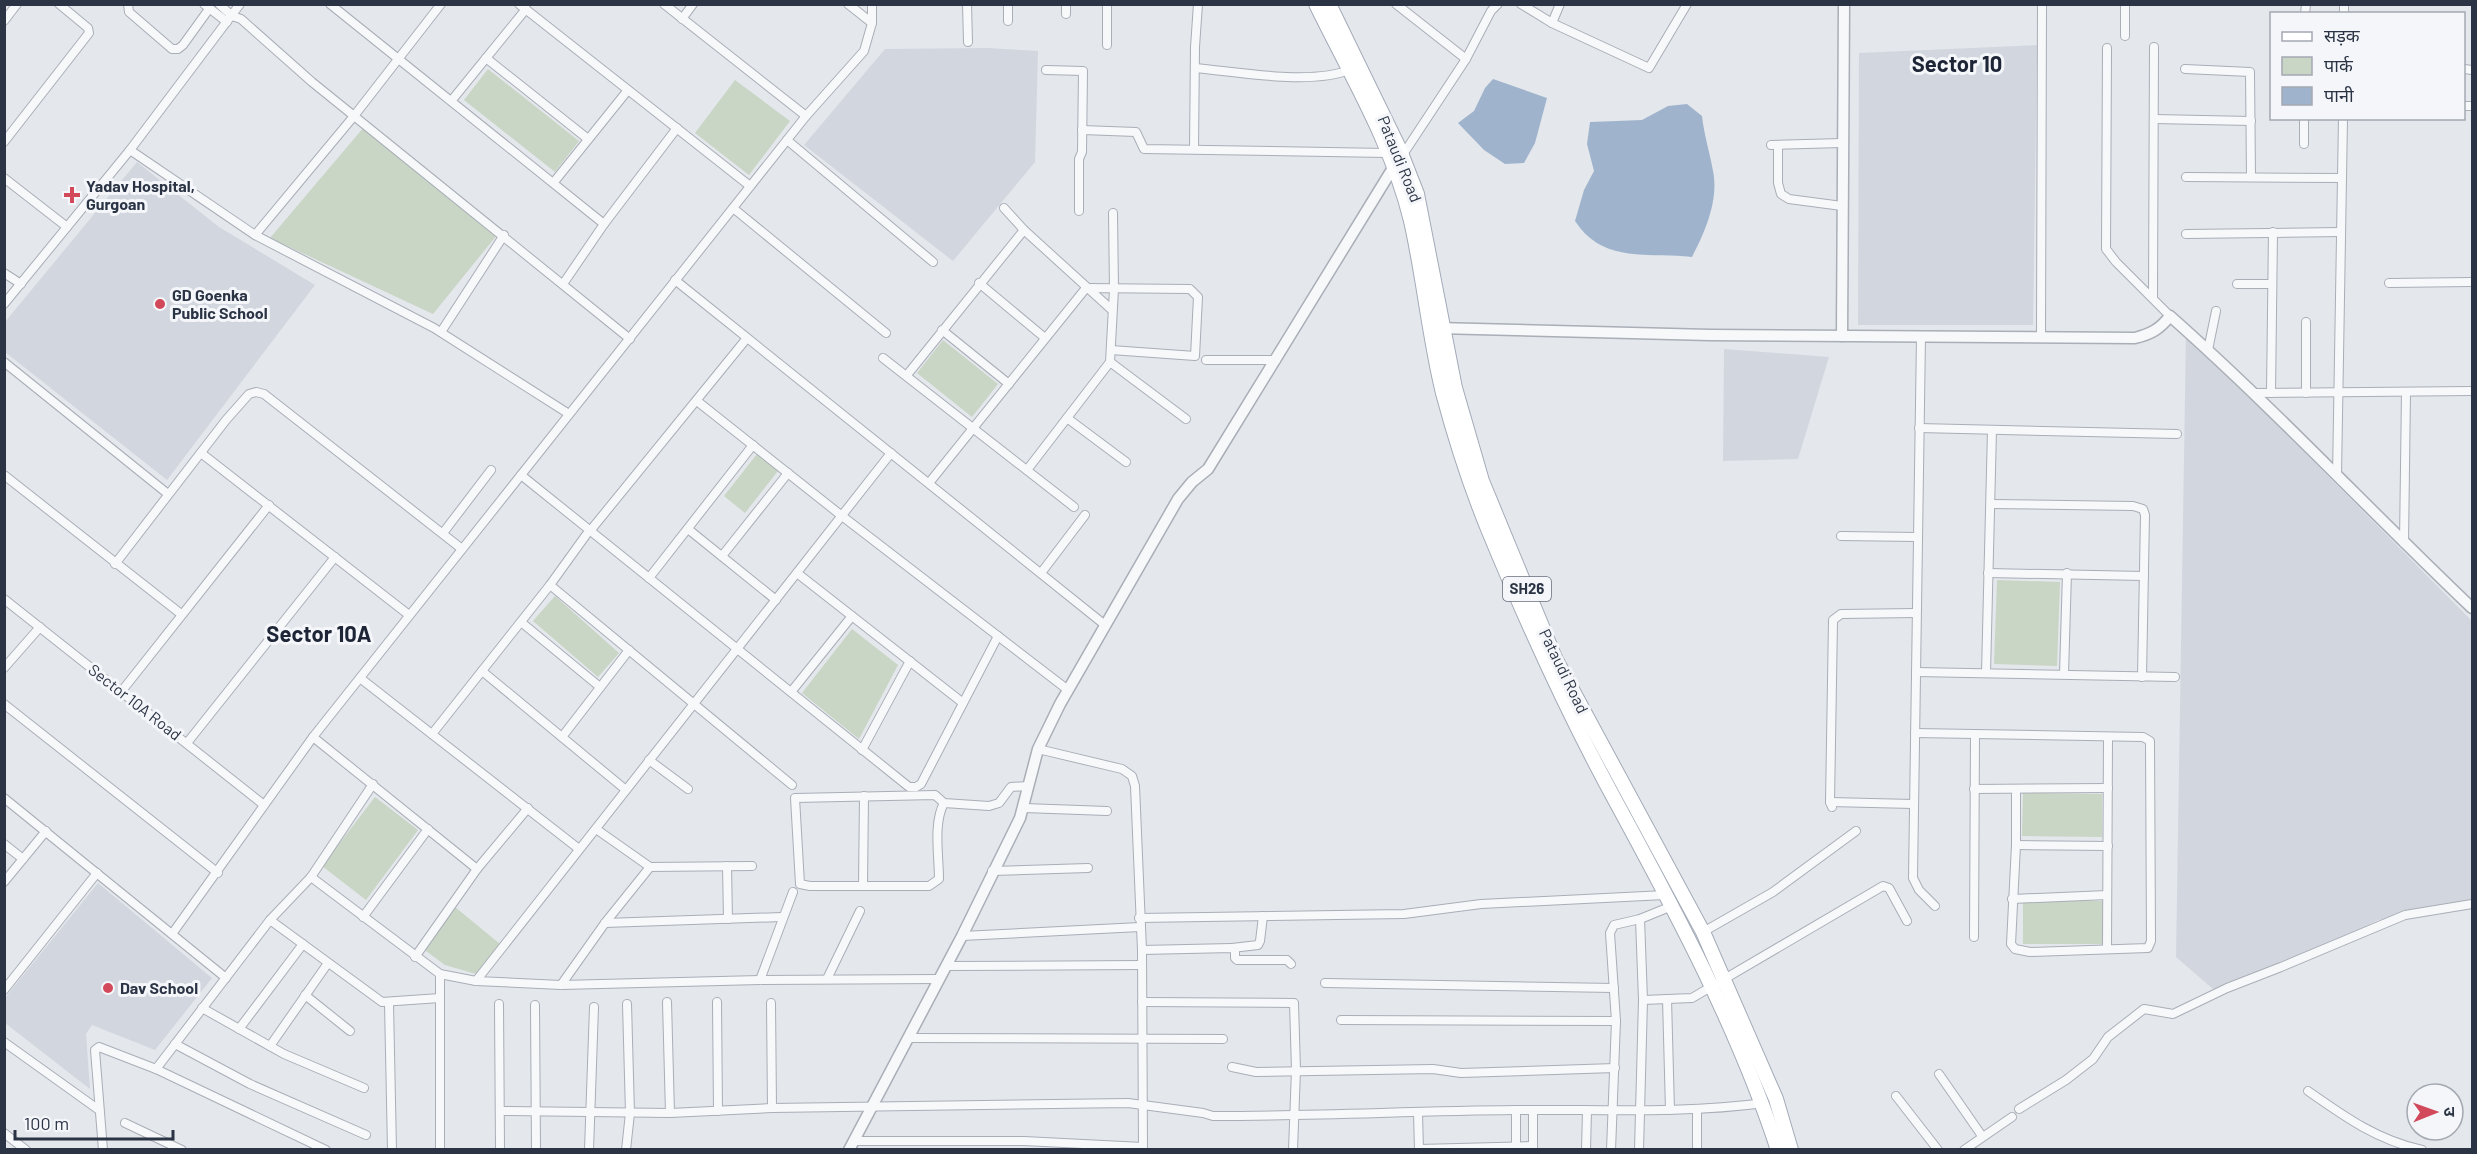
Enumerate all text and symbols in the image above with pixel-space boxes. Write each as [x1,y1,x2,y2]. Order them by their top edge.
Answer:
legend [2270,12,2465,120]
text: सड़क [2324,24,2361,46]
district label: Sector 10 [1912,50,2002,76]
text: पार्क [2324,54,2354,76]
text: पानी [2324,84,2354,106]
street label: Pataudi Road [1375,113,1426,205]
place label: Yadav Hospital, Gurgoan [86,176,195,213]
marker: Yadav Hospital, Gurgoan [63,186,81,204]
place label: GD Goenka Public School [172,285,268,322]
marker: GD Goenka Public School [153,297,167,311]
road number: SH26 [1503,577,1551,601]
district label: Sector 10A [266,620,372,646]
street label: Pataudi Road [1536,625,1593,716]
street label: Sector 10A Road [85,660,185,744]
place label: Dav School [120,978,198,997]
marker: Dav School [101,981,115,995]
north arrow [2405,1082,2465,1142]
scale bar [15,1103,172,1141]
text: उ [2441,1107,2460,1117]
text: 100 m [24,1112,69,1134]

